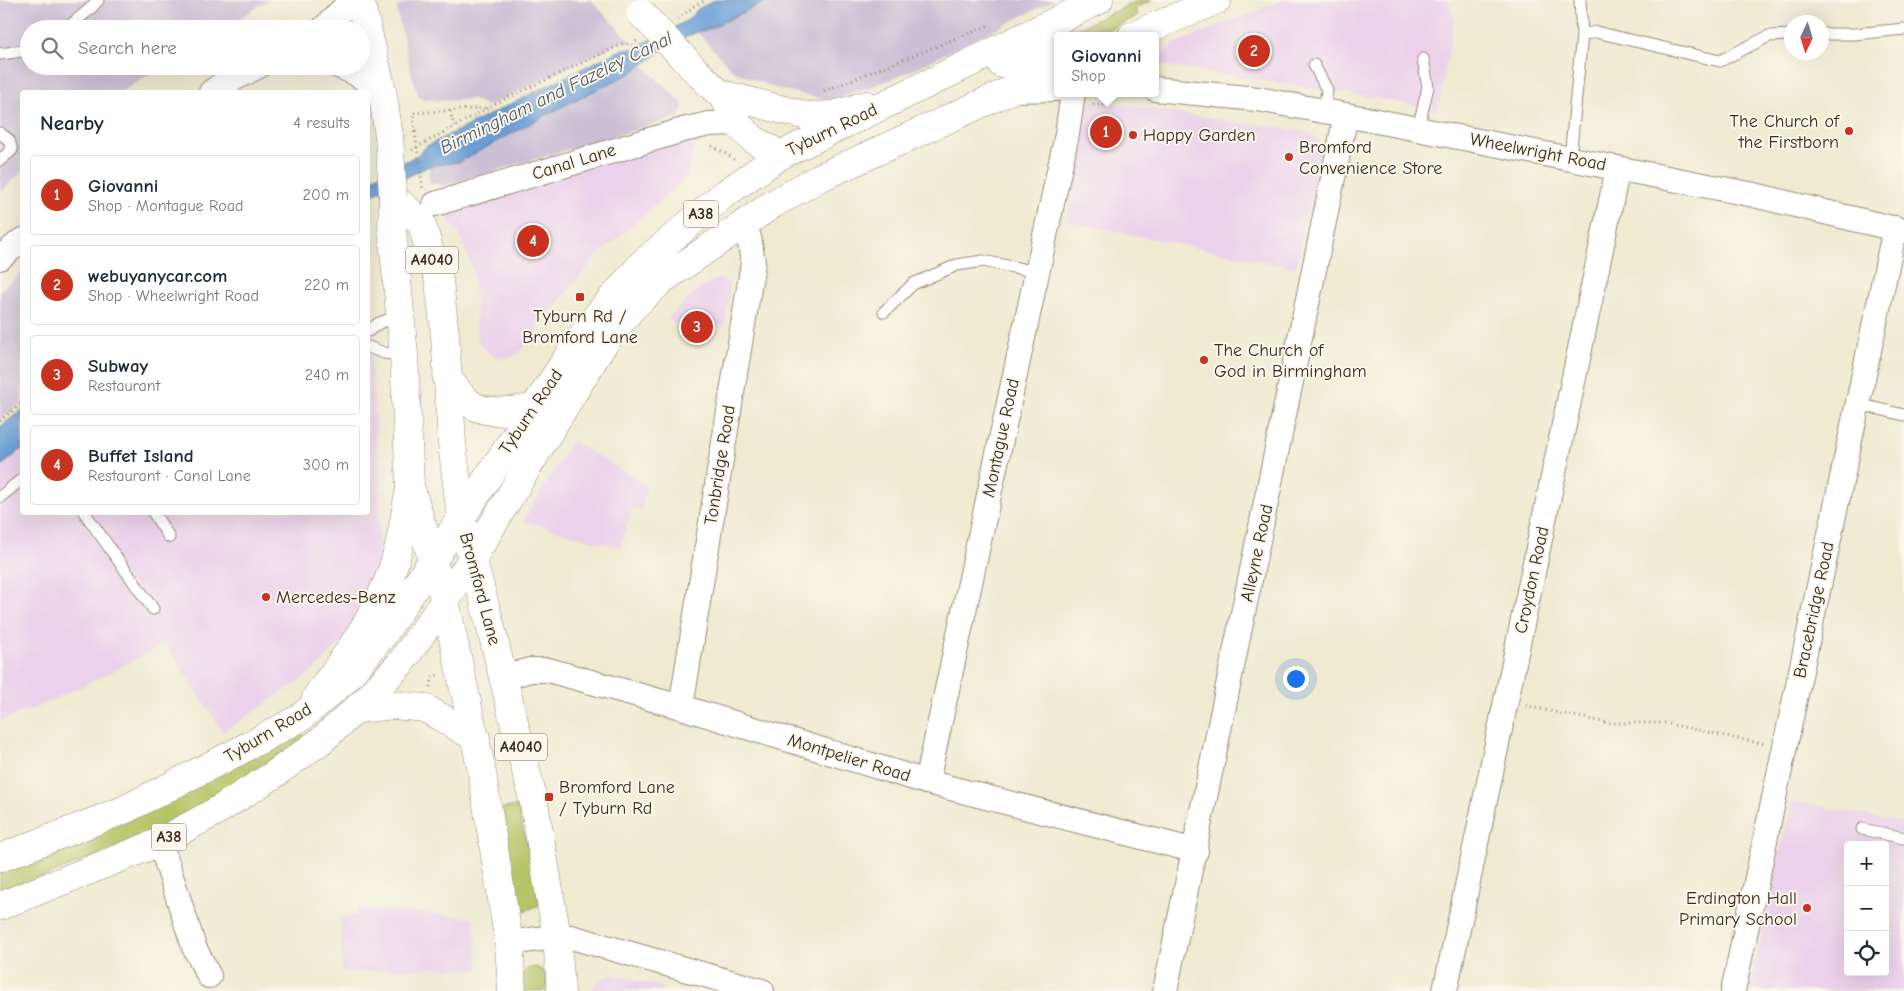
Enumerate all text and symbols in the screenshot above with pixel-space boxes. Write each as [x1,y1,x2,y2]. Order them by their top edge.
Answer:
north arrow [1784,15,1829,60]
search box [20,20,370,75]
water label: Birmingham and Fazeley Canal [436,27,676,159]
popup [1054,32,1159,97]
pin: 2 [1238,32,1270,70]
icon: search [38,34,66,62]
text: Search here [78,37,177,59]
text: Giovanni [1071,45,1142,67]
text: Shop [1071,67,1106,85]
street label: Tyburn Road [783,99,881,161]
text: Nearby [40,111,104,135]
place label: The Church of the Firstborn [1730,111,1840,153]
pin: 1 [1090,113,1122,151]
text: 4 results [293,114,350,132]
place label: Happy Garden [1143,125,1256,146]
marker: The Church of the Firstborn [1843,125,1855,137]
street label: Wheelwright Road [1468,128,1608,176]
marker: Happy Garden [1127,129,1139,141]
place label: Bromford Convenience Store [1299,137,1442,179]
street label: Canal Lane [530,139,618,185]
marker: Bromford Convenience Store [1283,151,1295,163]
text: Giovanni [88,175,158,197]
text: 1 [54,186,60,204]
text: 200 m [303,186,349,204]
text: Shop · Montague Road [88,197,244,215]
road number: A38 [684,200,718,228]
pin: 4 [517,222,549,260]
road number: A4040 [406,246,458,274]
text: webuyanycar.com [88,265,227,287]
text: 2 [53,276,61,294]
text: 220 m [304,276,349,294]
text: Shop · Wheelwright Road [88,287,259,305]
marker: Tyburn Rd / Bromford Lane [574,291,586,303]
place label: Tyburn Rd / Bromford Lane [522,306,638,348]
pin: 3 [681,308,713,346]
place label: The Church of God in Birmingham [1214,340,1367,382]
marker: The Church of God in Birmingham [1198,354,1210,366]
text: Subway [88,355,148,377]
street label: Tyburn Road [495,365,567,459]
text: 3 [53,366,61,384]
text: 240 m [305,366,349,384]
text: Restaurant [88,377,160,395]
street label: Montague Road [978,377,1024,499]
street label: Tonbridge Road [700,404,740,526]
text: Buffet Island [88,445,194,467]
text: 4 [53,456,61,474]
text: 300 m [303,456,349,474]
text: Restaurant · Canal Lane [88,467,251,485]
street label: Alleyne Road [1236,502,1278,604]
street label: Croydon Road [1510,525,1554,635]
street label: Bromford Lane [455,530,505,648]
street label: Bracebridge Road [1789,540,1839,680]
place label: Mercedes-Benz [276,587,396,608]
marker: Mercedes-Benz [260,591,272,603]
your location [1283,666,1309,692]
street label: Tyburn Road [220,699,316,767]
street label: Montpelier Road [785,729,913,787]
road number: A4040 [495,734,547,760]
place label: Bromford Lane / Tyburn Rd [559,777,675,819]
marker: Bromford Lane / Tyburn Rd [543,791,555,803]
road number: A38 [152,824,186,850]
map controls [1844,841,1889,976]
button: + [1844,841,1889,886]
button: − [1844,886,1889,931]
place label: Erdington Hall Primary School [1679,888,1797,930]
marker: Erdington Hall Primary School [1801,902,1813,914]
button: locate [1844,931,1889,976]

